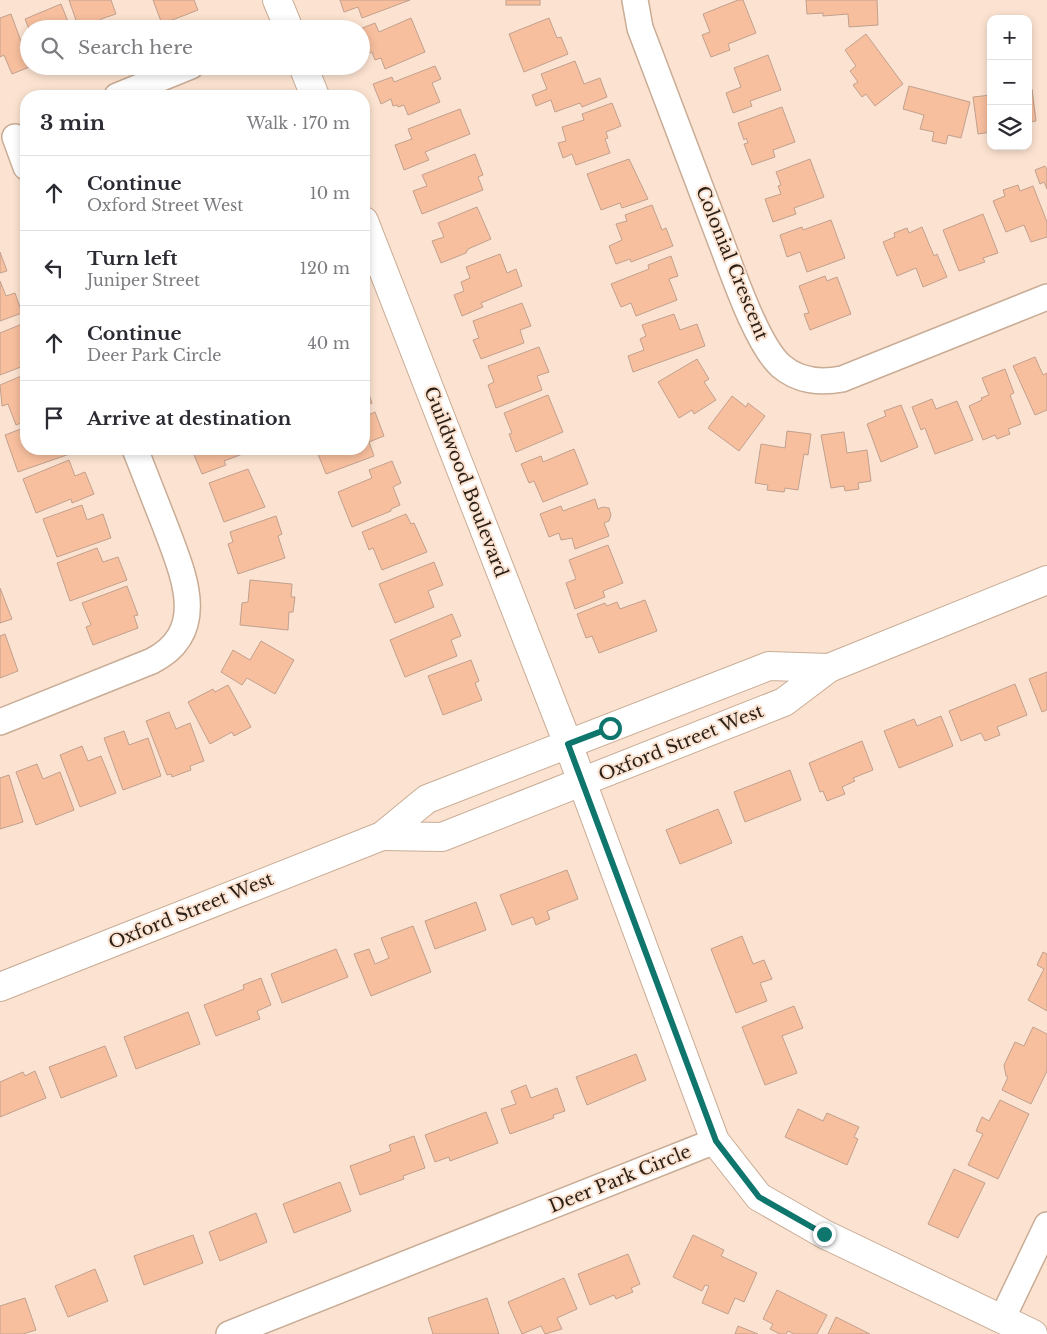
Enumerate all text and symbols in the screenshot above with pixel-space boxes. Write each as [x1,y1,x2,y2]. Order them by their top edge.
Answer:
map controls [987,15,1032,150]
button: + [987,15,1032,60]
search box [20,20,370,75]
icon: search [38,34,66,62]
text: Search here [78,36,193,59]
button: − [987,60,1032,105]
button: layers [987,105,1032,150]
text: 3 min [40,110,105,136]
text: Walk · 170 m [247,113,350,133]
text: Continue [87,172,182,195]
icon: ahead [40,179,68,207]
text: 10 m [310,183,350,203]
street label: Colonial Crescent [691,183,773,343]
text: Oxford Street West [87,195,243,215]
text: Turn left [87,247,178,270]
icon: left [40,254,68,282]
text: 120 m [300,258,350,278]
text: Juniper Street [87,270,200,290]
text: Continue [87,322,182,345]
icon: ahead [40,329,68,357]
text: 40 m [307,333,350,353]
text: Deer Park Circle [87,345,222,365]
street label: Guildwood Boulevard [419,384,513,580]
icon: arrive [40,404,68,432]
text: Arrive at destination [87,407,291,430]
street label: Oxford Street West [595,700,767,786]
route start [599,717,622,740]
street label: Oxford Street West [105,868,277,954]
street label: Deer Park Circle [546,1140,694,1218]
route end [813,1223,836,1246]

